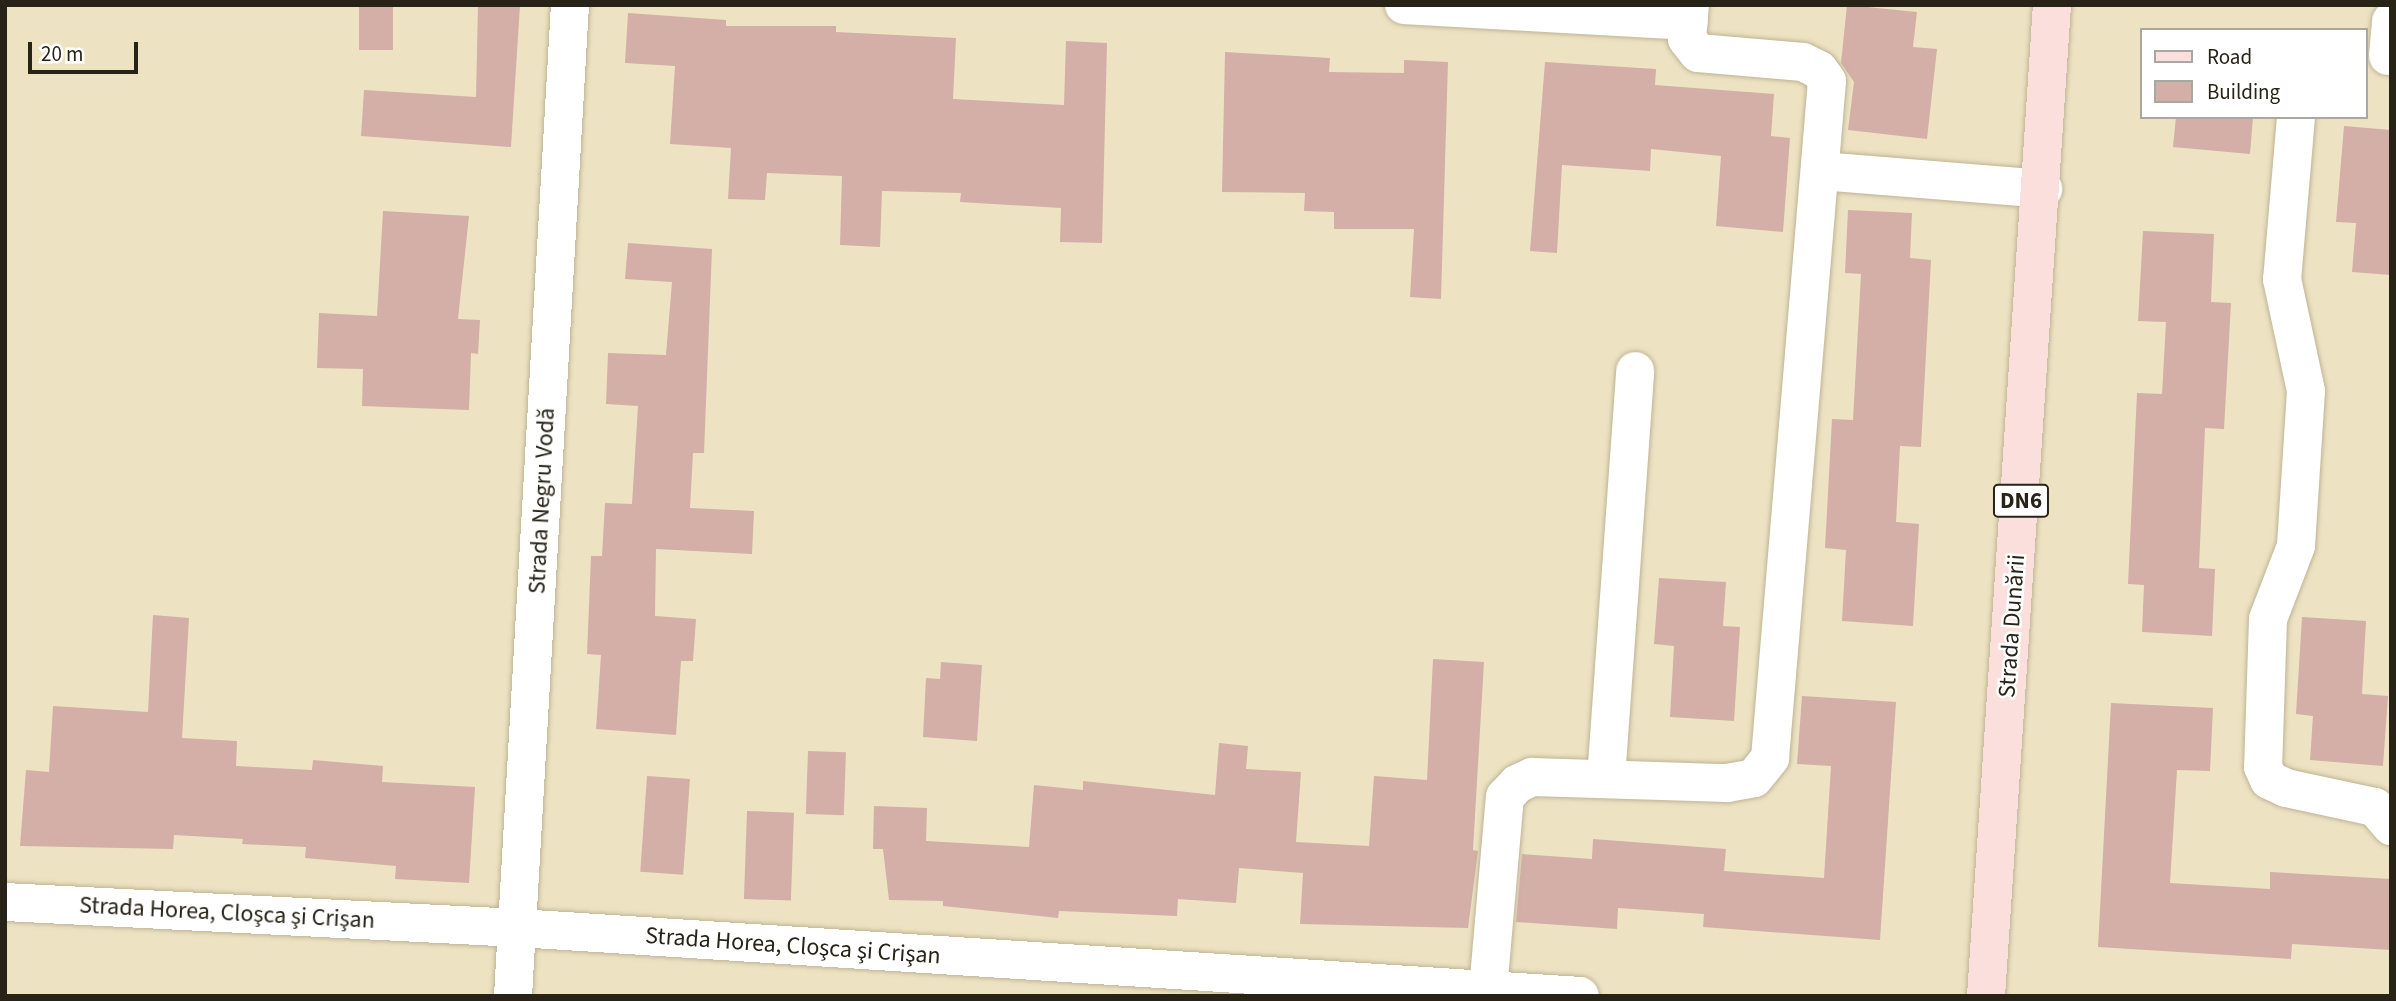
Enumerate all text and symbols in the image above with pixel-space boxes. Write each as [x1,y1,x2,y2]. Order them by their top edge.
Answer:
scale bar [32,28,142,72]
legend [2140,28,2368,119]
text: 20 m [41,39,83,69]
text: Road [2207,42,2252,72]
text: Building [2207,77,2280,107]
street label: Strada Negru Vodă [523,407,561,595]
road number: DN6 [1991,481,2051,520]
street label: Strada Dunării [1993,553,2031,699]
street label: Strada Horea, Cloşca şi Crişan [78,891,376,935]
street label: Strada Horea, Cloşca şi Crişan [644,921,942,971]

